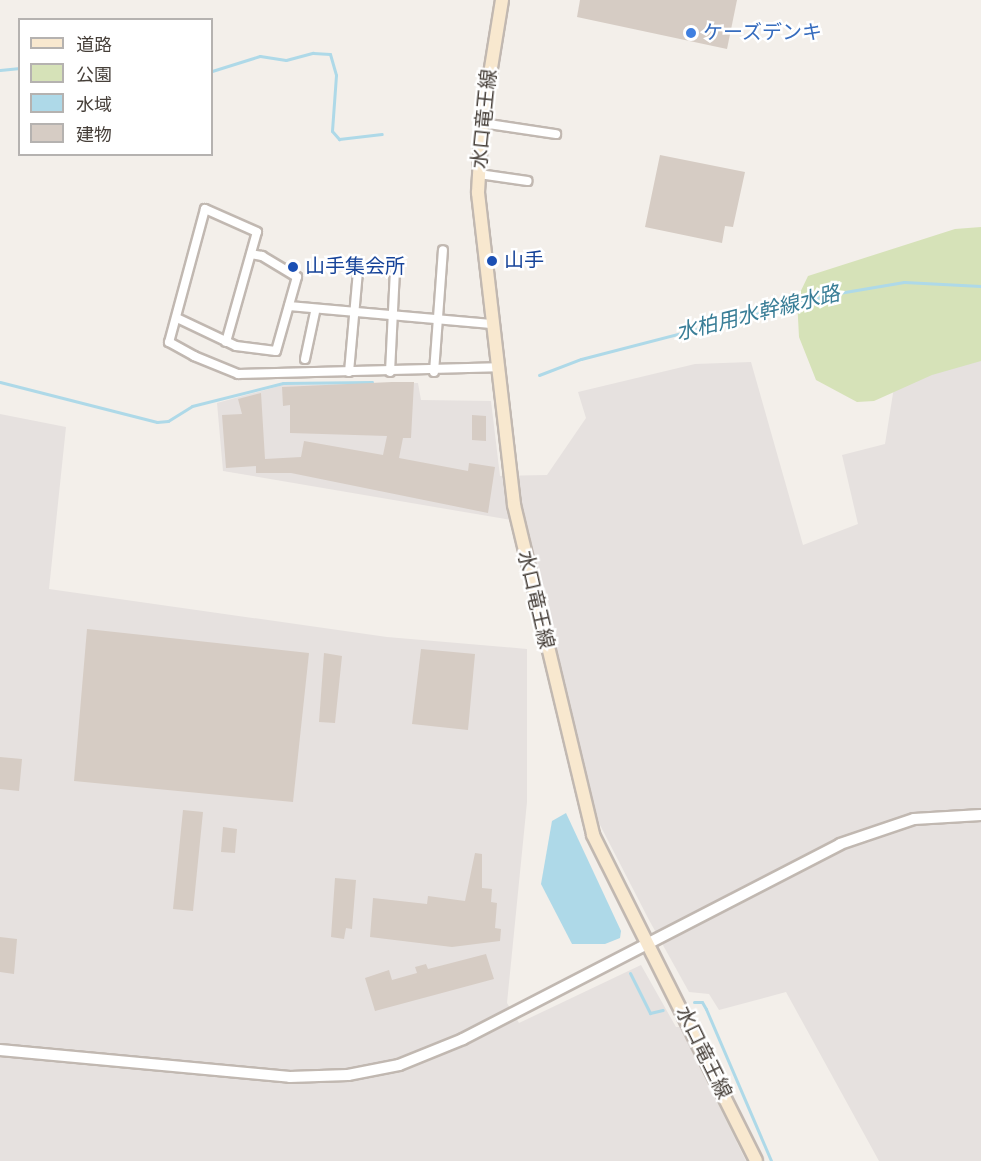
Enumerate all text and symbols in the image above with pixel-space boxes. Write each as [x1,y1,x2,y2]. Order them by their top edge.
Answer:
legend [18,18,213,156]
place label: ケーズデンキ [703,21,823,45]
marker: ケーズデンキ [684,26,698,40]
text: 道路 [76,35,112,56]
text: 公園 [76,65,112,86]
street label: 水口竜王線 [468,68,502,170]
text: 水域 [76,95,112,116]
text: 建物 [76,125,112,146]
place label: 山手 [504,249,544,273]
marker: 山手 [485,254,499,268]
place label: 山手集会所 [305,255,405,279]
marker: 山手集会所 [286,260,300,274]
water label: 水柏用水幹線水路 [673,281,843,347]
street label: 水口竜王線 [512,549,558,651]
street label: 水口竜王線 [670,1003,736,1103]

